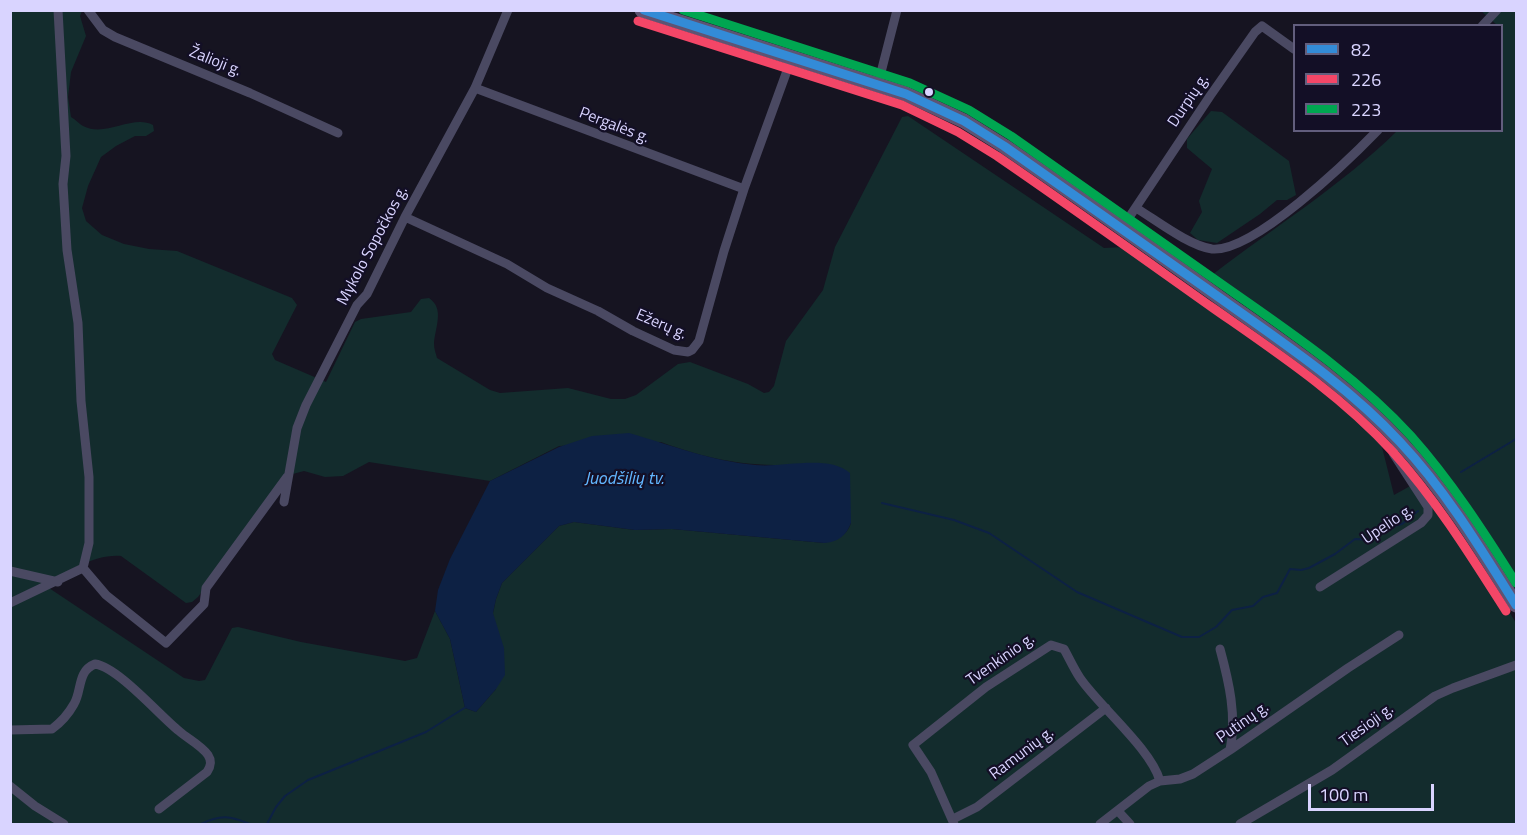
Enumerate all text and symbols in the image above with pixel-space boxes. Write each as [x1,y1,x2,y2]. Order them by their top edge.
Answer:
legend [1293,24,1503,132]
text: 82 [1351,36,1371,63]
street label: Žalioji g. [186,43,244,81]
text: 226 [1351,66,1381,93]
street label: Durpių g. [1164,71,1214,131]
unlabelled marker [923,86,935,98]
text: 223 [1351,96,1381,123]
street label: Pergalės g. [576,104,652,148]
street label: Mykolo Sopočkos g. [333,183,413,309]
street label: Ežerų g. [633,306,689,344]
water label: Juodšilių tv. [584,469,664,491]
street label: Upelio g. [1359,501,1417,549]
street label: Tvenkinio g. [963,630,1039,690]
street label: Putinų g. [1213,698,1273,748]
street label: Tiesioji g. [1336,700,1398,752]
street label: Ramunių g. [986,724,1058,784]
scale bar [1311,772,1437,810]
text: 100 m [1319,781,1368,808]

